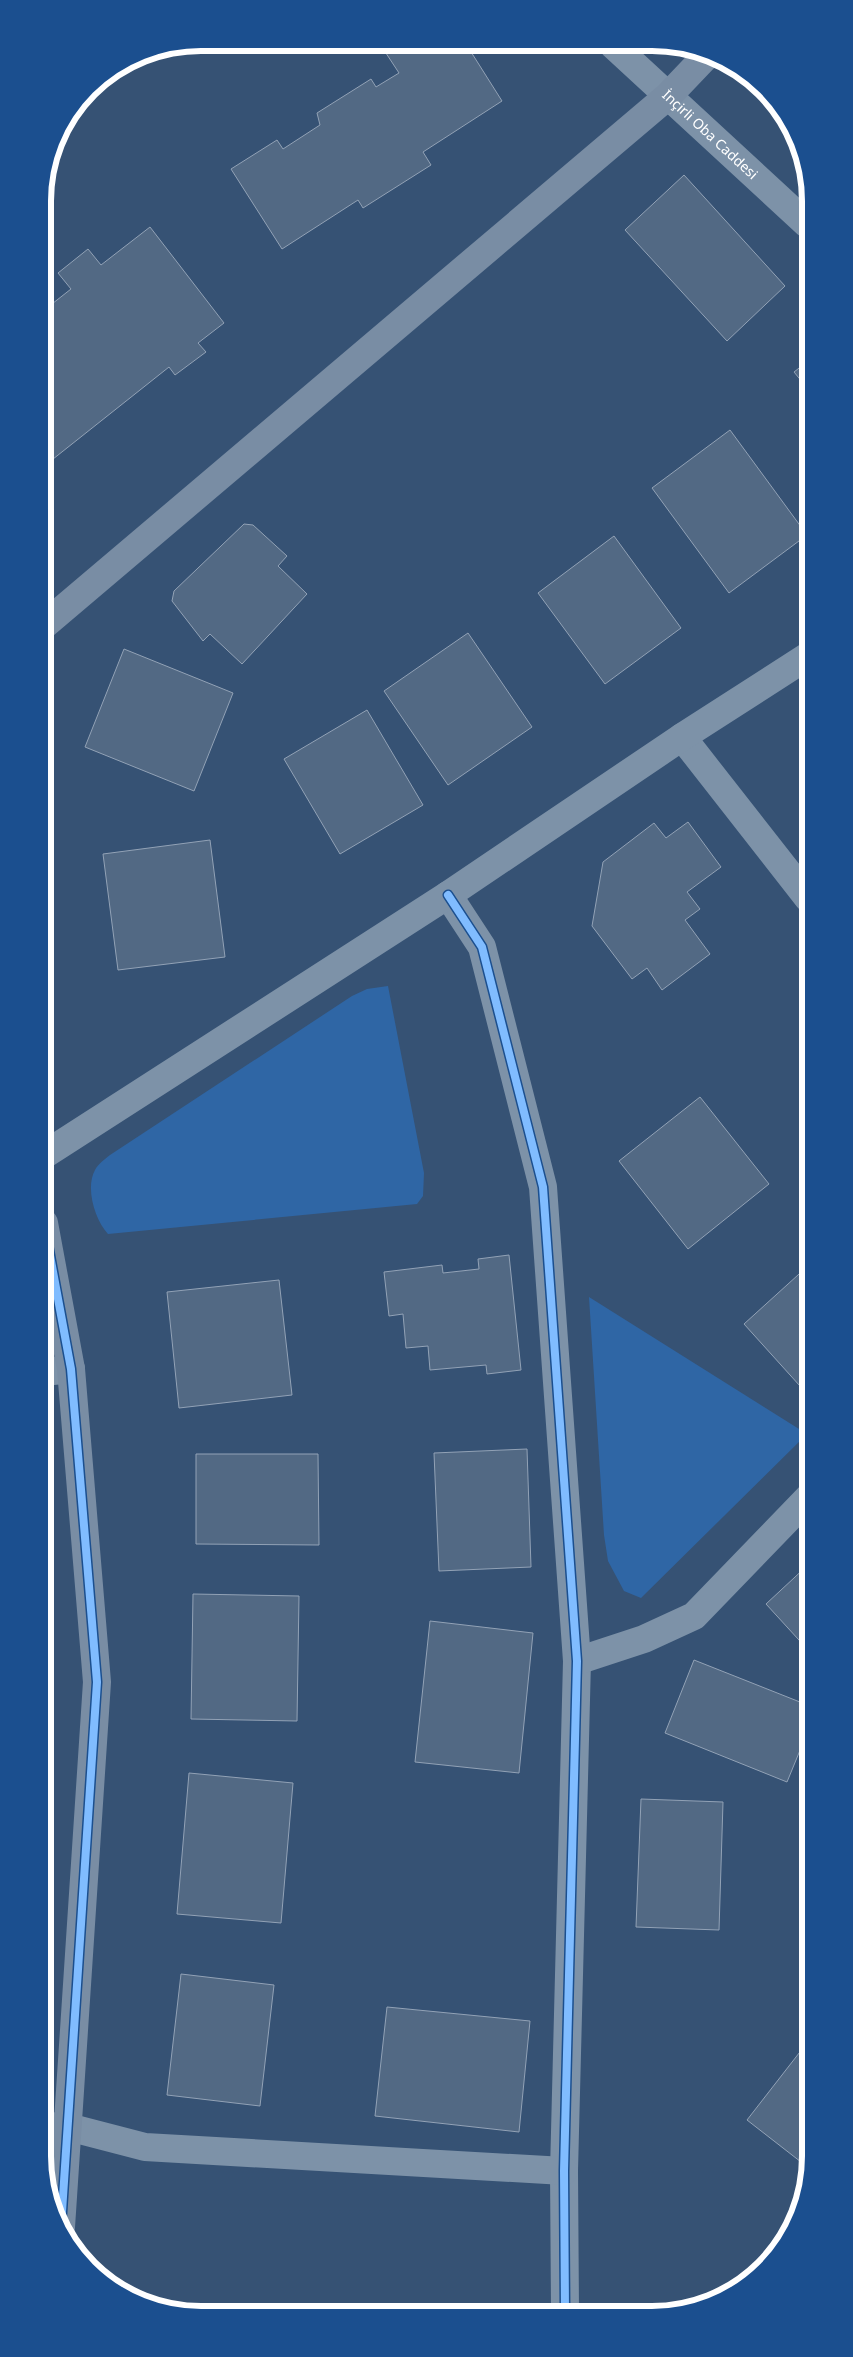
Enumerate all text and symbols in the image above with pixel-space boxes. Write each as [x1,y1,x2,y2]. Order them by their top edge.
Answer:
street label: İnçirli Oba Caddesi [658,85,762,183]

